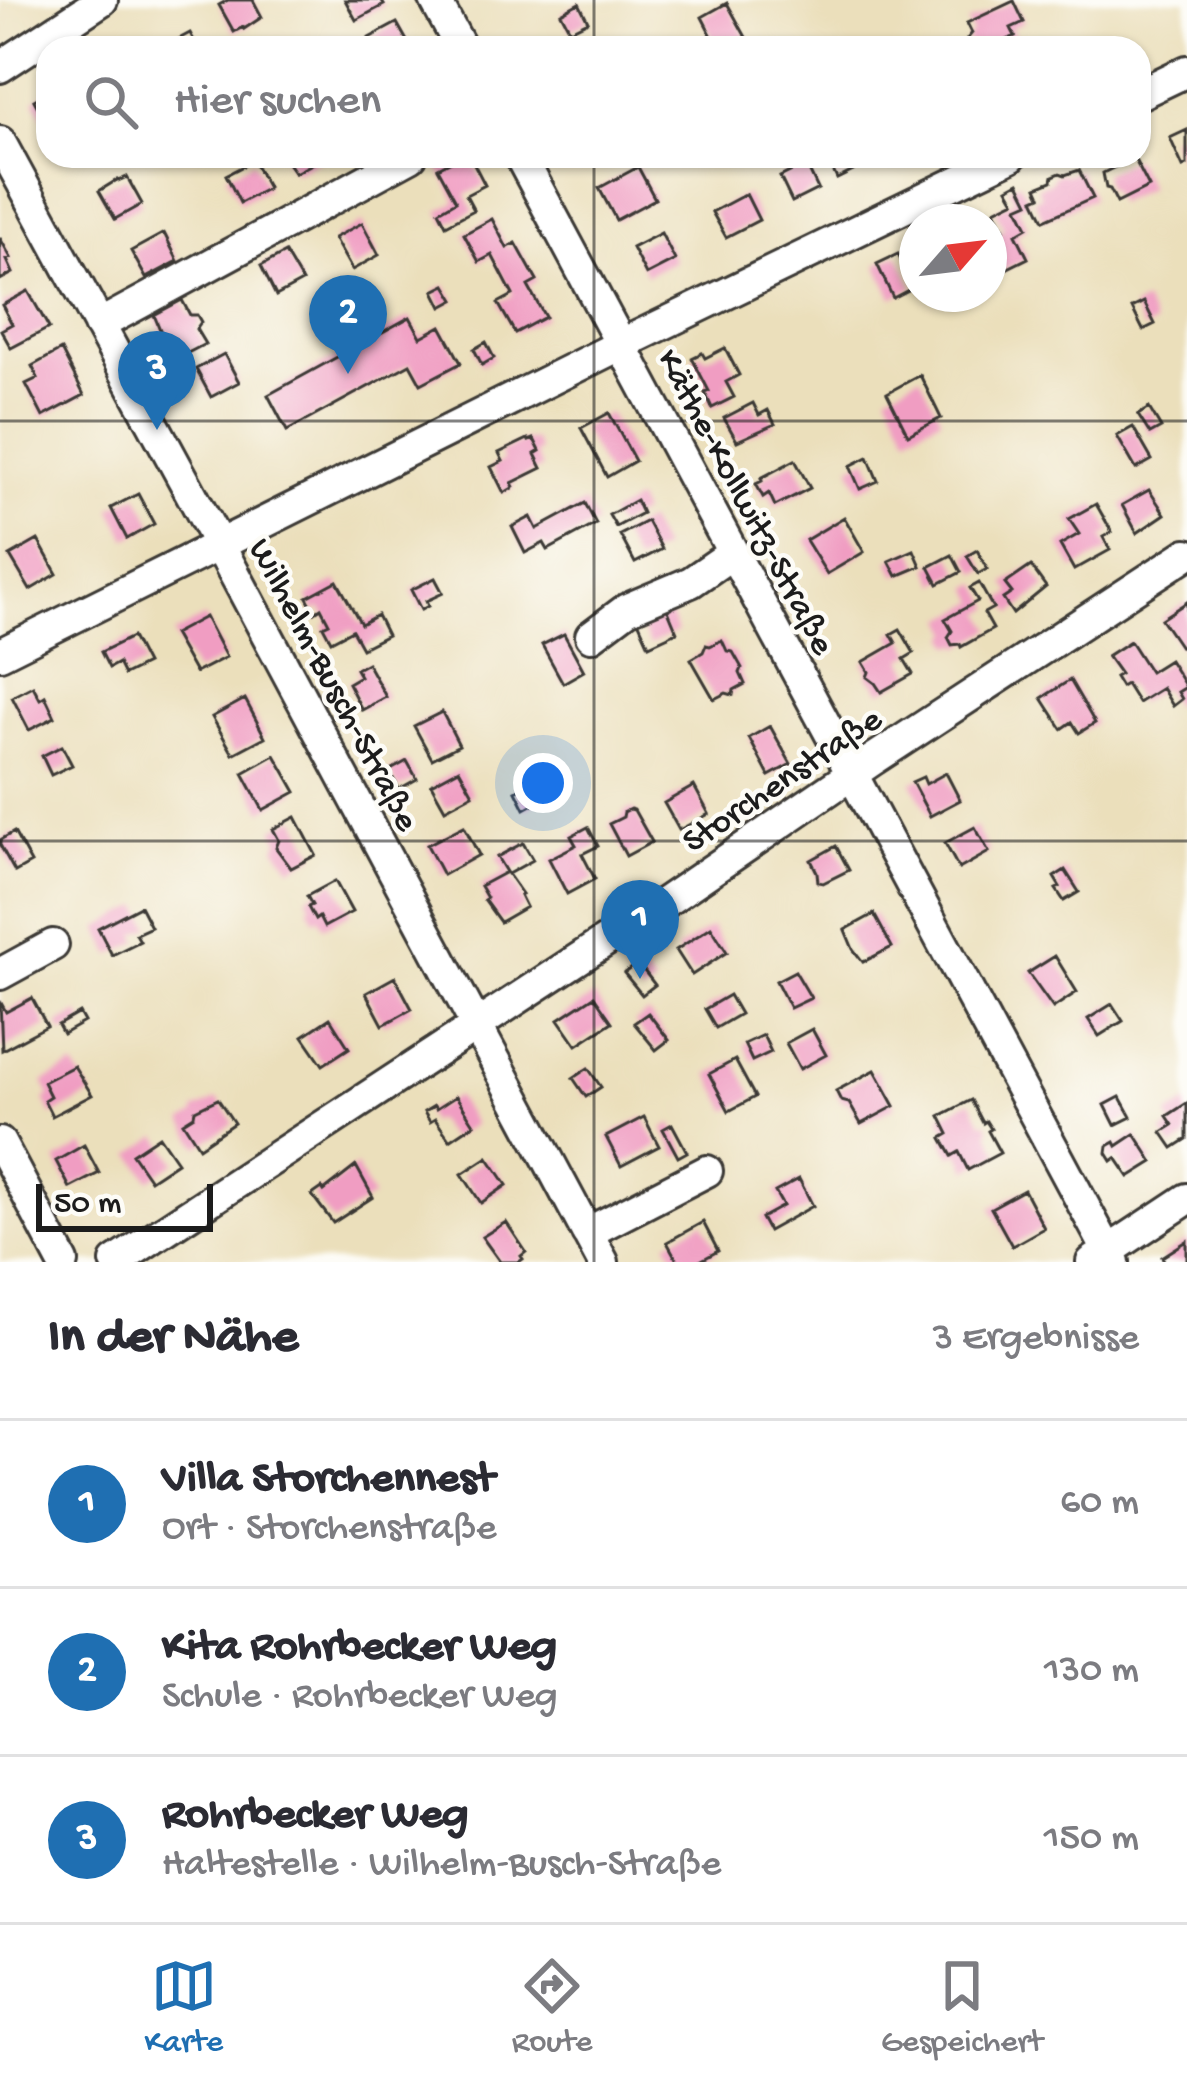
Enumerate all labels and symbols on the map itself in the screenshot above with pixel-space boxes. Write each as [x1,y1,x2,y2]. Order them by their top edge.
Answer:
north arrow [899,204,1007,312]
pin: 2 [309,275,387,374]
pin: 3 [118,331,196,430]
street label: Käthe-Kollwitz-Straße [644,343,842,664]
street label: Wilhelm-Busch-Straße [236,532,427,840]
street label: Storchenstraße [676,700,892,865]
your location [513,753,573,813]
pin: 1 [601,880,679,979]
scale bar [36,1178,213,1231]

